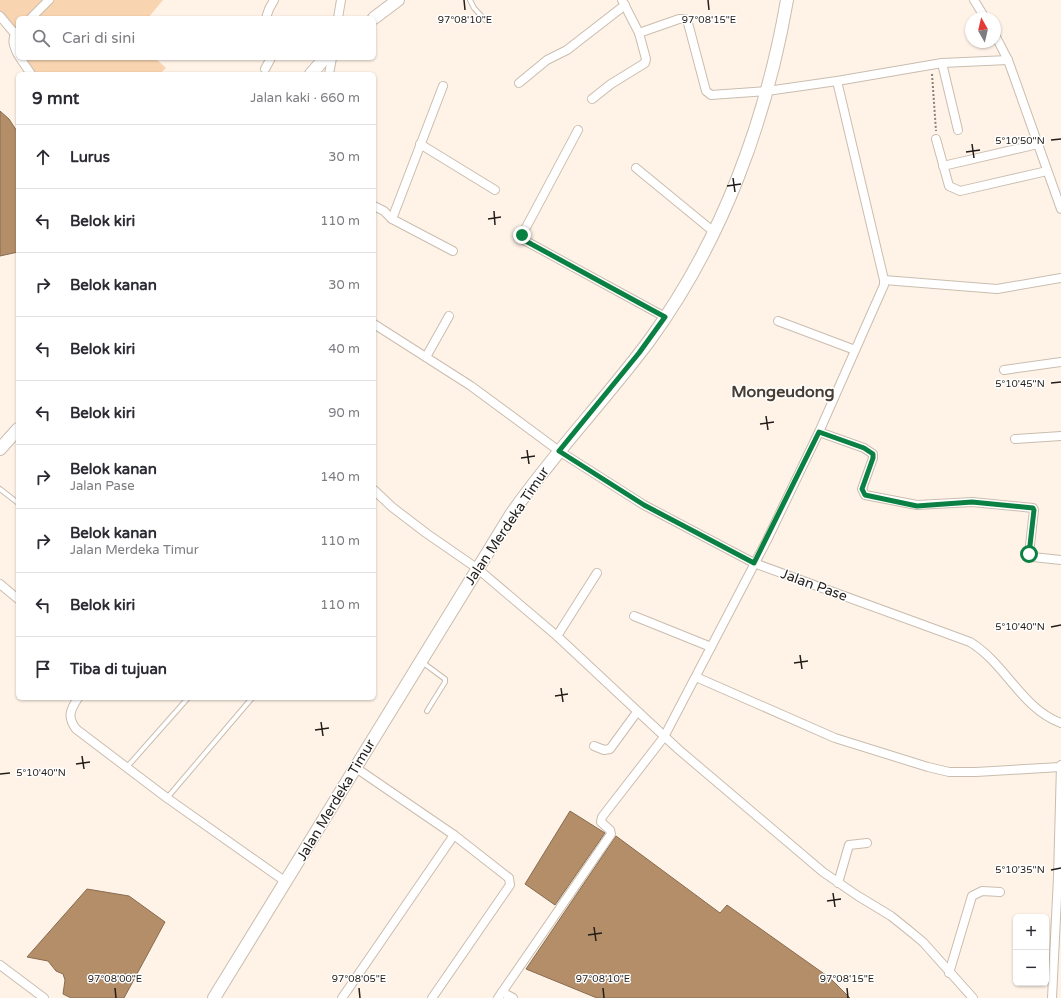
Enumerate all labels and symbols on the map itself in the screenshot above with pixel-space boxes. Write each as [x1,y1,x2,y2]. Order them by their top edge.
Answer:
north arrow [965,12,1001,48]
text: 97°08'10"E [438,14,492,26]
text: 97°08'15"E [682,14,736,26]
text: 5°10'50"N [995,135,1045,147]
route end [513,226,531,244]
text: 5°10'45"N [995,378,1045,390]
district label: Mongeudong [731,382,835,402]
street label: Jalan Merdeka Timur [461,463,553,588]
route start [1020,545,1038,563]
street label: Jalan Pase [778,565,850,605]
text: 5°10'40"N [995,621,1045,633]
street label: Jalan Merdeka Timur [293,736,379,864]
text: 5°10'40"N [16,767,66,779]
text: 5°10'35"N [995,864,1045,876]
text: 97°08'00"E [88,973,142,985]
text: 97°08'05"E [332,973,386,985]
text: 97°08'10"E [576,973,630,985]
text: 97°08'15"E [820,973,874,985]

